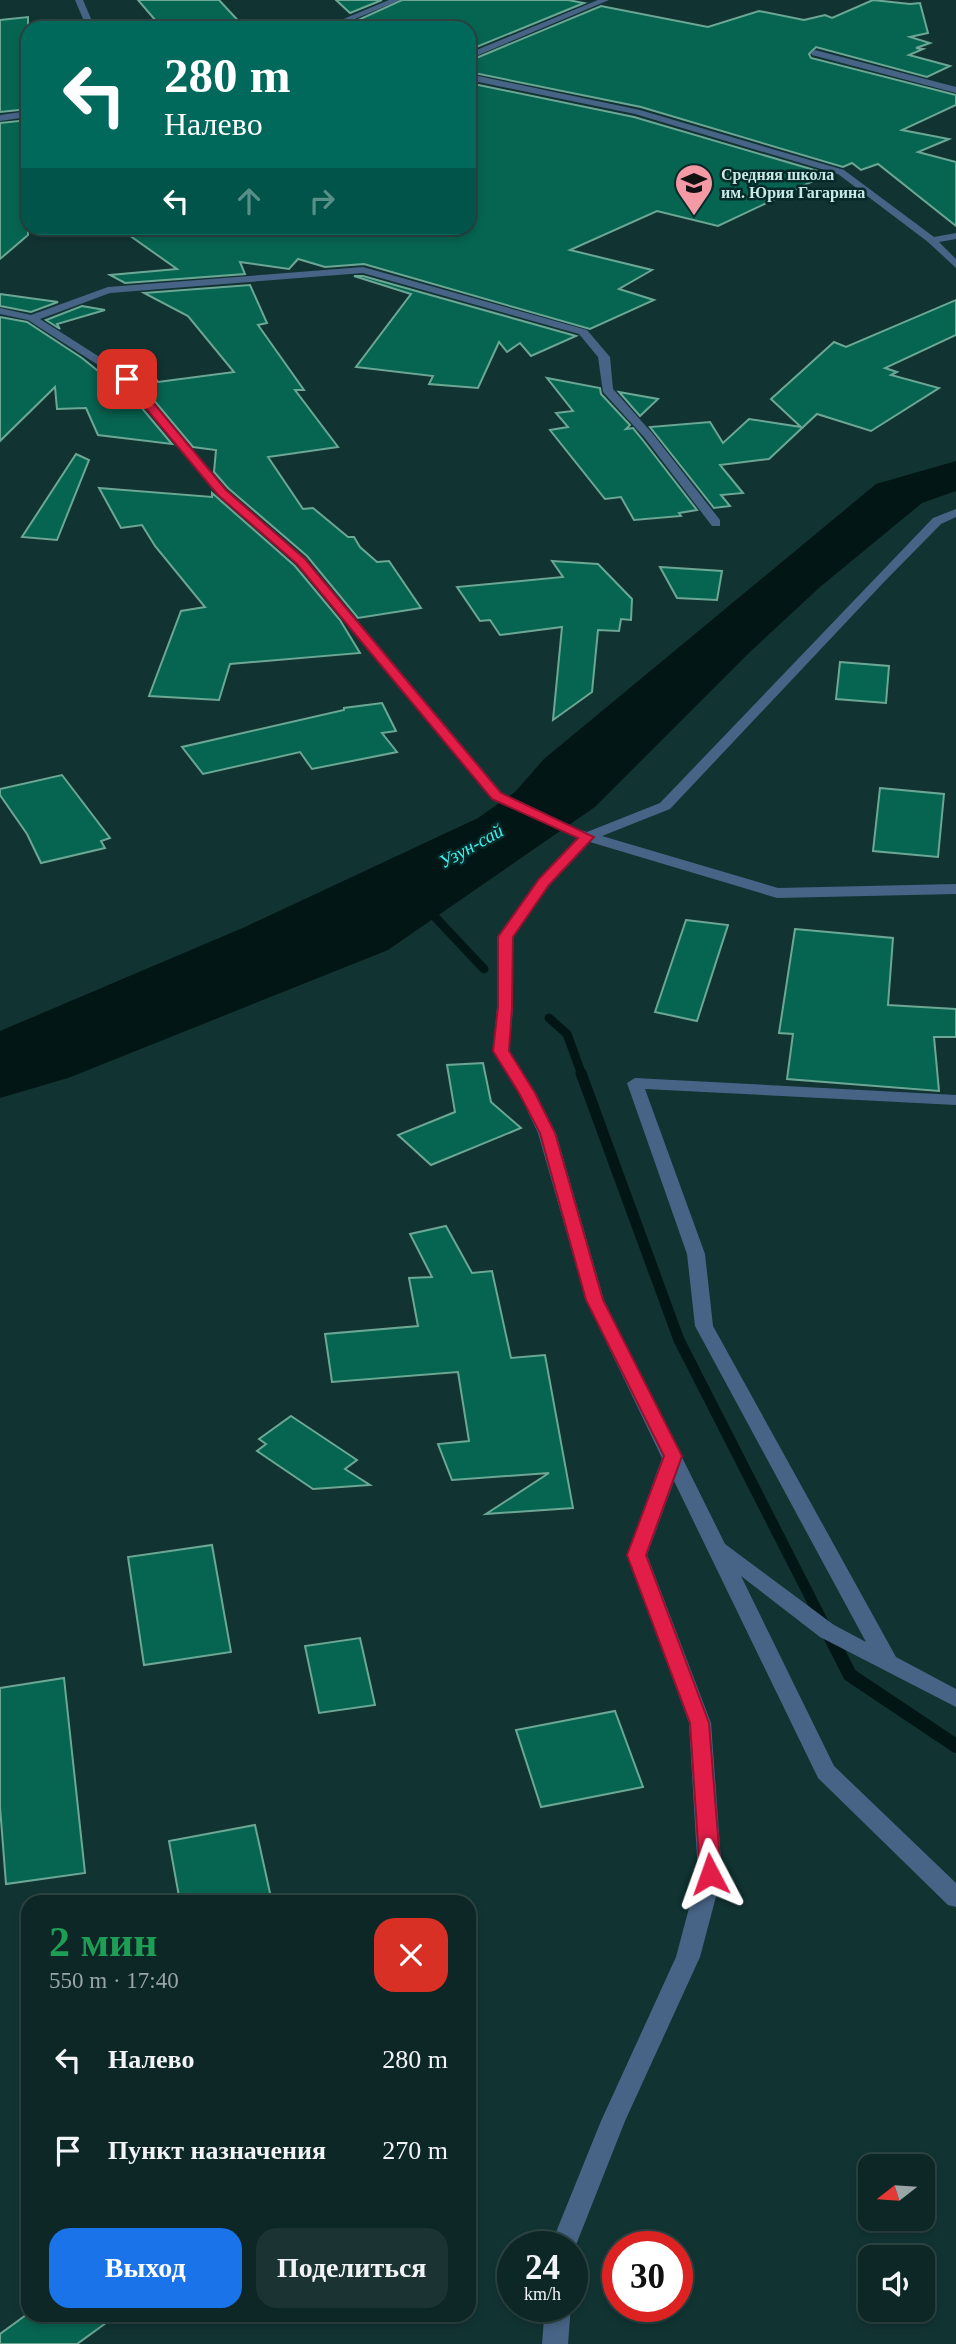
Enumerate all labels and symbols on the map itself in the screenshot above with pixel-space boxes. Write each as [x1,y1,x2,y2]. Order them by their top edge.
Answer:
school or university icon: Средняя школа им. Юрия Гагарина [673,162,715,217]
place label: Средняя школа им. Юрия Гагарина [721,166,865,202]
pin [97,349,157,409]
water label: Узун-сай [435,820,507,872]
position arrow [673,1837,747,1911]
north arrow [858,2154,934,2231]
speed limit sign: 30 [602,2231,693,2322]

